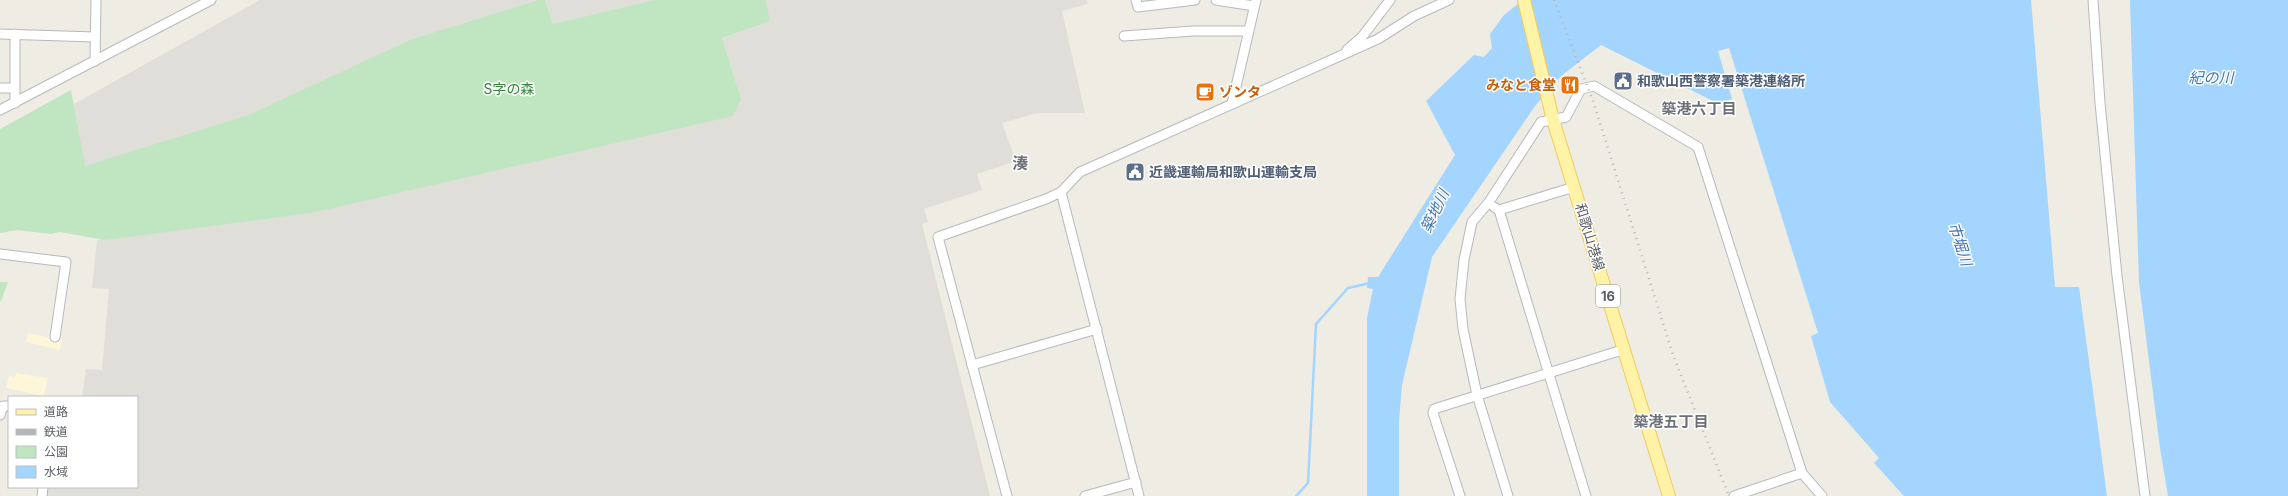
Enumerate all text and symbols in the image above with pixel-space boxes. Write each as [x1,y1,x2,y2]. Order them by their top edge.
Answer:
water label: 紀の川 [2188,68,2235,87]
public building icon: 和歌山西警察署築港連絡所 [1612,70,1634,92]
place label: 和歌山西警察署築港連絡所 [1637,72,1805,89]
restaurant icon: みなと食堂 [1559,74,1581,96]
place label: みなと食堂 [1486,76,1556,93]
park label: S字の森 [484,80,534,97]
cafe icon: ゾンタ [1194,81,1216,103]
place label: ゾンタ [1219,83,1261,100]
district label: 築港六丁目 [1661,99,1737,118]
district label: 湊 [1012,153,1028,173]
public building icon: 近畿運輸局和歌山運輸支局 [1124,161,1146,183]
place label: 近畿運輸局和歌山運輸支局 [1149,163,1317,180]
water label: 築地川 [1416,185,1454,235]
street label: 和歌山港線 [1572,201,1609,273]
water label: 市堀川 [1944,220,1977,270]
road number: 16 [1596,285,1620,307]
legend [8,396,138,488]
text: 道路 [44,404,68,419]
district label: 築港五丁目 [1633,412,1709,431]
text: 鉄道 [44,424,68,439]
text: 公園 [44,444,68,459]
text: 水域 [44,464,68,479]

